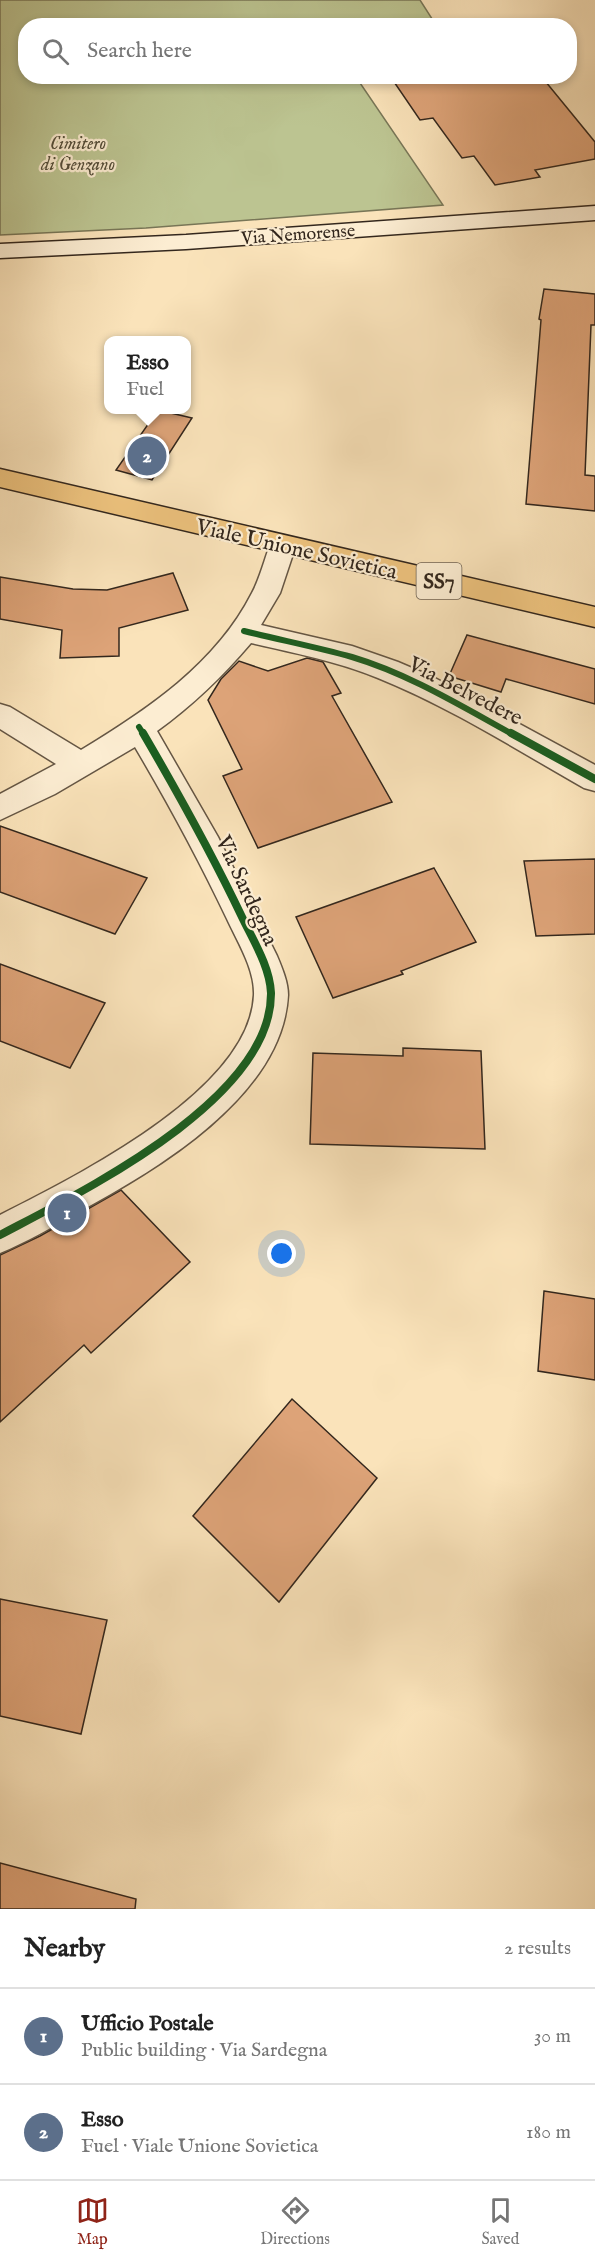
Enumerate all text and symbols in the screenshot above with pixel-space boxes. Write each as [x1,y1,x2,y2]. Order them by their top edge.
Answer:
search box [18,18,577,84]
icon: search [39,35,72,68]
text: Search here [87,37,192,65]
park label: Cimitero di Genzano [40,133,115,177]
street label: Via Nemorense [239,220,356,251]
popup [104,336,191,414]
text: Esso [126,349,169,377]
text: Fuel [126,377,164,402]
pin: 2 [128,434,166,478]
street label: Viale Unione Sovietica [192,513,400,587]
road number: SS7 [416,563,462,599]
street label: Via Belvedere [402,651,527,733]
street label: Via Sardegna [208,830,284,951]
pin: 1 [48,1190,86,1236]
your location [267,1239,296,1268]
text: Nearby [24,1932,105,1965]
text: 2 results [504,1936,571,1961]
text: Ufficio Postale [81,2010,214,2038]
text: 1 [40,2024,47,2049]
text: 30 m [534,2024,571,2049]
text: Public building · Via Sardegna [81,2038,327,2063]
text: Esso [81,2106,124,2134]
text: 2 [39,2120,48,2145]
text: 180 m [526,2120,571,2145]
text: Fuel · Viale Unione Sovietica [81,2134,319,2159]
tab: Map [76,2194,109,2250]
tab: Directions [260,2194,330,2250]
tab: Saved [481,2194,519,2250]

